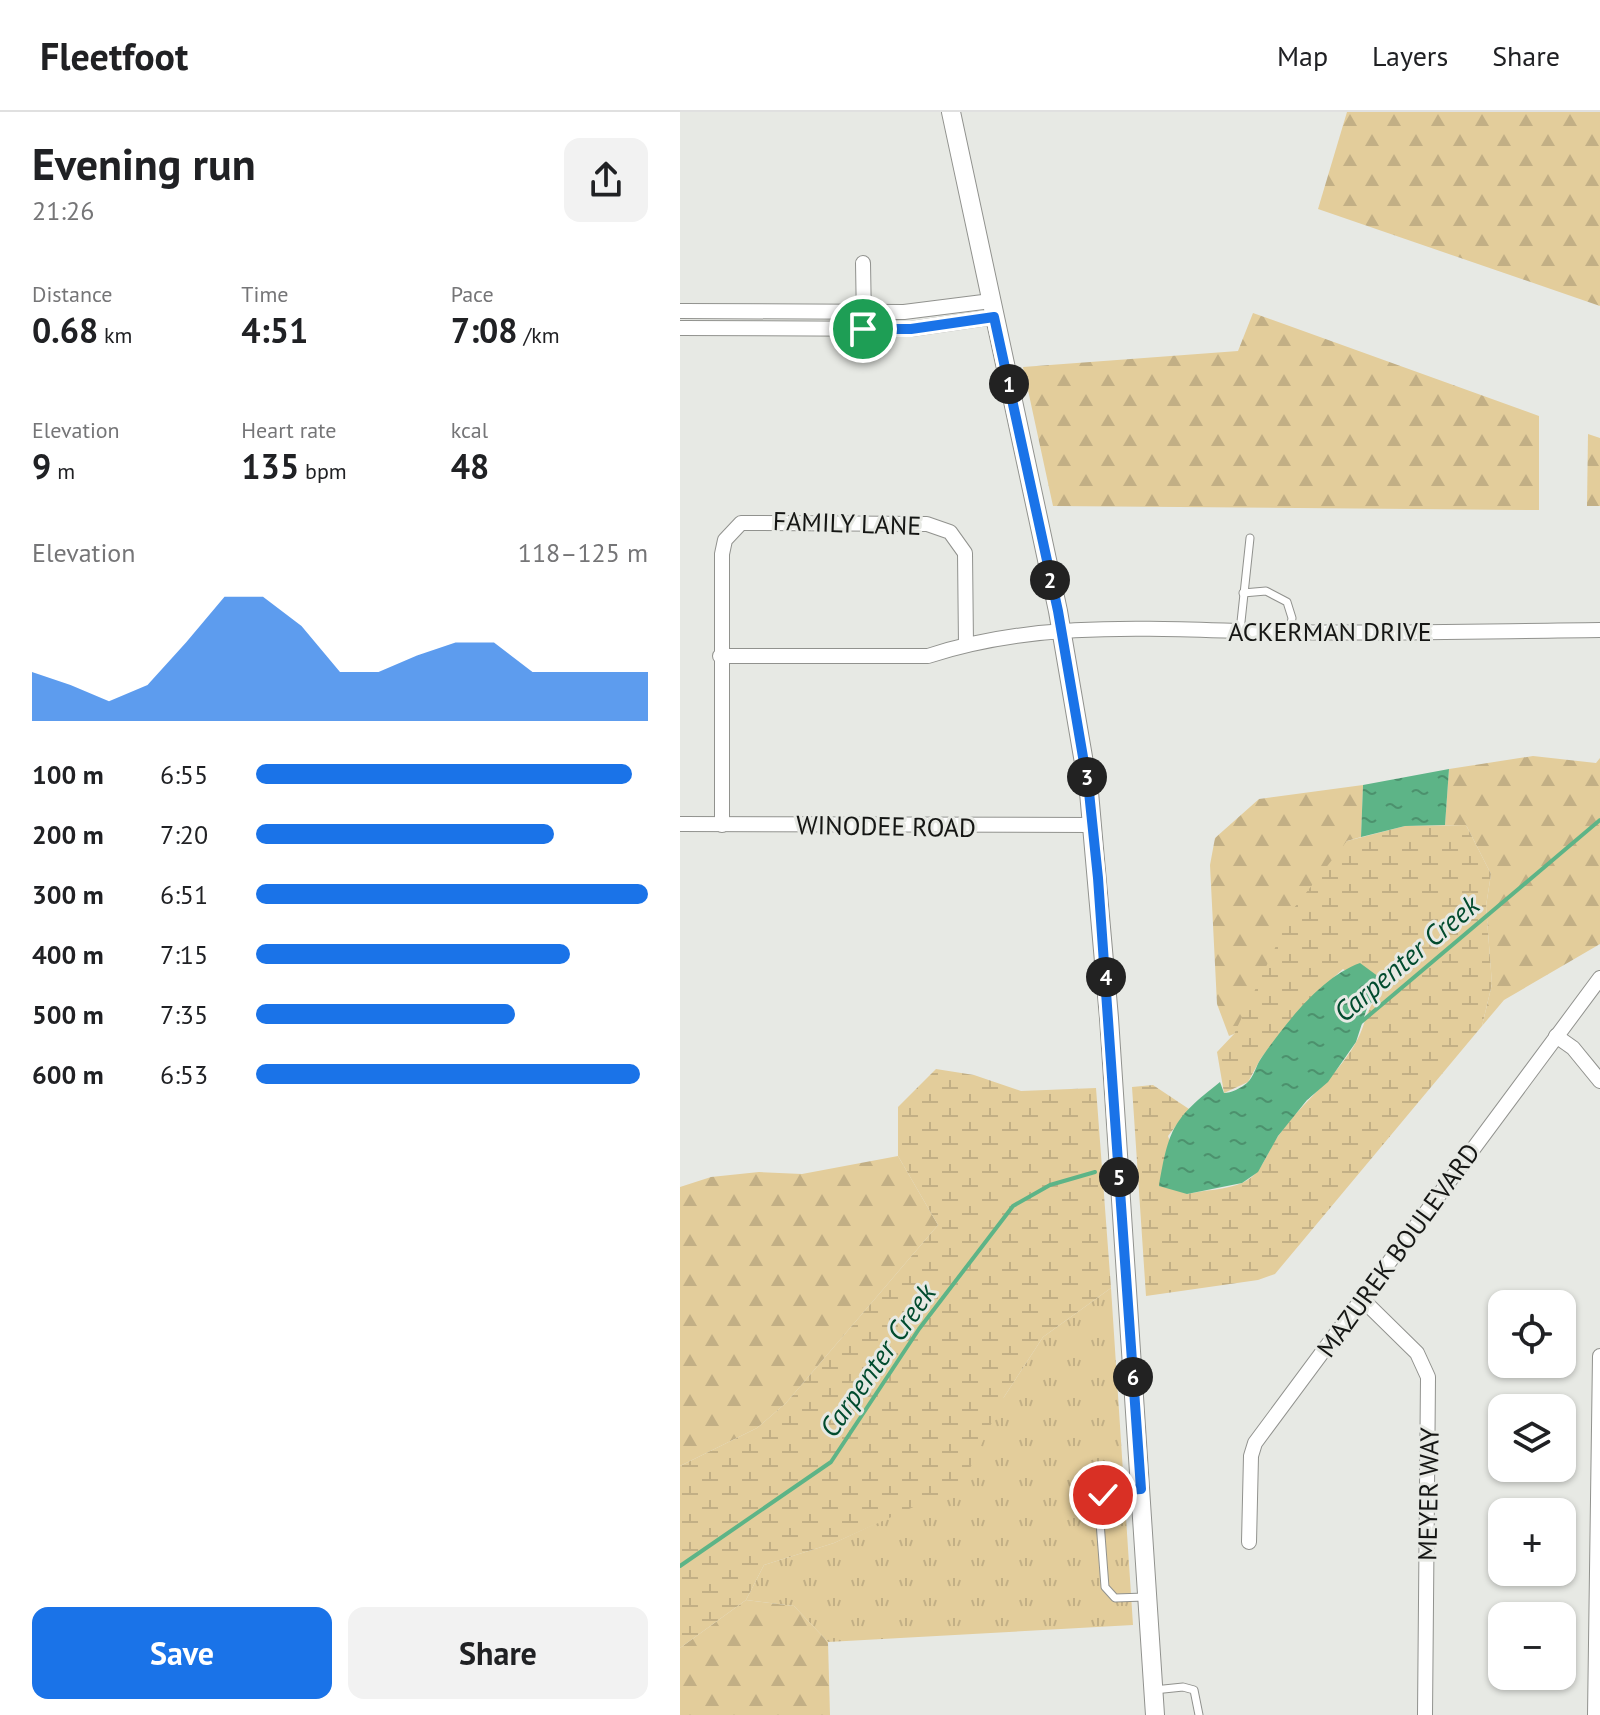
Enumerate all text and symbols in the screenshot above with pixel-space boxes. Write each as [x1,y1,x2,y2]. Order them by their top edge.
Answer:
text: Fleetfoot [40,31,188,80]
text: Map [1277,37,1328,74]
text: Layers [1372,37,1448,74]
text: Share [1492,37,1560,74]
text: Evening run [32,135,256,192]
button: share [564,138,648,222]
text: 21:26 [32,194,94,227]
text: Distance [32,280,113,308]
text: Time [241,280,288,308]
text: Pace [451,280,494,308]
pin [829,295,897,363]
icon: arrive [841,307,885,351]
text: 0.68 [32,308,98,352]
text: 4:51 [241,308,308,352]
text: 7:08 [451,308,518,352]
text: km [98,321,132,349]
text: /km [518,321,560,349]
pin: 1 [989,364,1029,404]
text: 1 [1003,370,1015,398]
text: Elevation [32,416,120,444]
text: Heart rate [241,416,336,444]
text: kcal [451,416,488,444]
text: 9 [32,444,51,488]
text: 135 [241,444,299,488]
text: 48 [451,444,489,488]
text: m [51,457,75,485]
text: bpm [299,457,347,485]
street label: FAMILY LANE [772,504,922,542]
text: Elevation [32,536,136,569]
text: 118–125 m [518,536,648,569]
pin: 2 [1030,560,1070,600]
text: 2 [1044,566,1056,594]
street label: ACKERMAN DRIVE [1228,615,1432,648]
pin: 3 [1067,757,1107,797]
text: 100 m [32,758,104,791]
text: 6:55 [160,758,208,791]
text: 3 [1081,763,1093,791]
street label: WINODEE ROAD [796,808,976,844]
text: 200 m [32,818,104,851]
text: 7:20 [160,818,208,851]
text: 300 m [32,878,104,911]
text: 6:51 [160,878,208,911]
water label: Carpenter Creek [1325,885,1488,1030]
text: 400 m [32,938,104,971]
text: 7:15 [160,938,208,971]
pin: 4 [1086,957,1126,997]
text: 4 [1100,963,1112,991]
text: 500 m [32,998,104,1031]
text: 7:35 [160,998,208,1031]
text: 600 m [32,1058,104,1091]
text: 6:53 [160,1058,208,1091]
street label: MAZUREK BOULEVARD [1309,1137,1487,1363]
pin: 5 [1099,1157,1139,1197]
text: 5 [1113,1163,1125,1191]
water label: Carpenter Creek [810,1275,944,1444]
map controls [1488,1290,1576,1690]
button: locate [1488,1290,1576,1378]
pin: 6 [1113,1357,1153,1397]
text: 6 [1127,1363,1139,1391]
button: layers [1488,1394,1576,1482]
street label: MEYER WAY [1410,1426,1446,1561]
pin [1069,1461,1137,1529]
icon: check [1081,1473,1125,1517]
button: + [1488,1498,1576,1586]
button: − [1488,1602,1576,1690]
button: Save [32,1607,332,1699]
button: Share [348,1607,648,1699]

